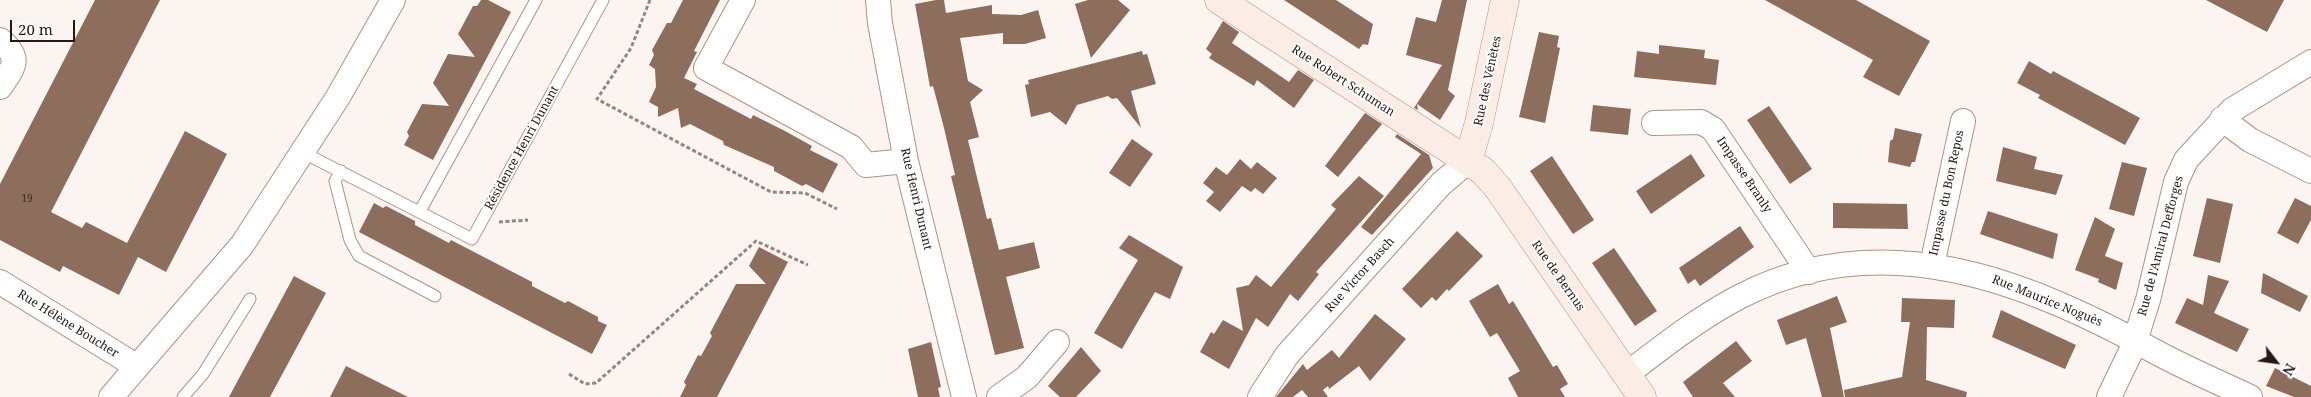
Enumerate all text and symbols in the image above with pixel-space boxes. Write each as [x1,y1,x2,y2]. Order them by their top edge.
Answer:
scale bar [12,10,78,42]
text: 20 m [18,19,53,39]
street label: Rue des Vénètes [1471,35,1505,127]
street label: Rue Robert Schuman [1289,42,1397,120]
street label: Résidence Henri Dunant [482,83,562,213]
street label: Impasse du Bon Repos [1927,129,1967,257]
street label: Impasse Branly [1713,134,1775,216]
street label: Rue Henri Dunant [897,147,935,251]
street label: Rue de l'Amiral Defforges [2135,174,2187,318]
house number: 19 [21,193,33,205]
street label: Rue Victor Basch [1322,234,1398,316]
street label: Rue de Bernus [1528,238,1588,314]
street label: Rue Maurice Noguès [1990,272,2104,330]
street label: Rue Hélène Boucher [15,287,121,361]
north arrow [2251,337,2301,387]
text: N [2278,360,2300,379]

